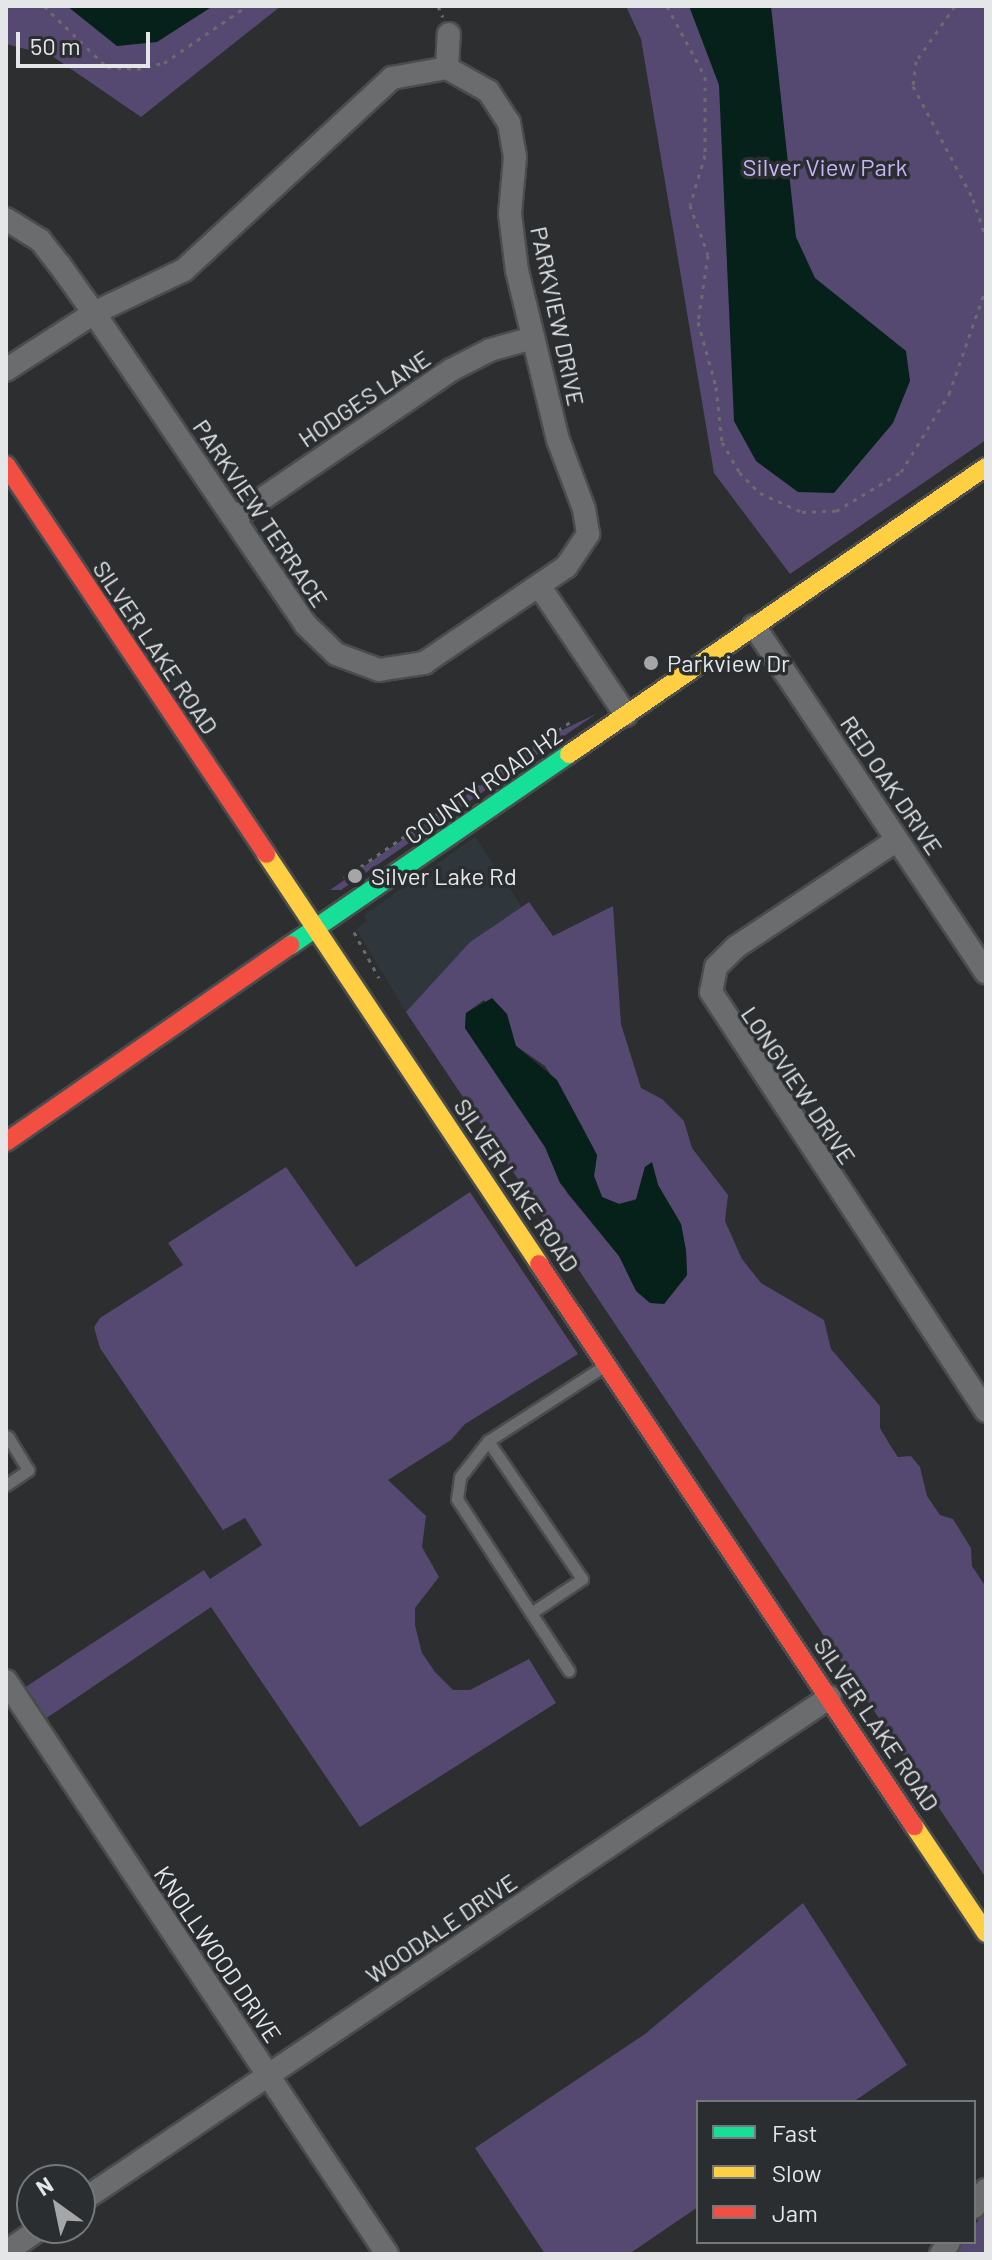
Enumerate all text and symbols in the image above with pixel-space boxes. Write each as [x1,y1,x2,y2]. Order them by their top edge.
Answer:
scale bar [20,16,154,66]
text: 50 m [30,31,81,60]
park label: Silver View Park [743,153,907,181]
street label: PARKVIEW DRIVE [525,224,591,408]
street label: HODGES LANE [292,343,436,453]
street label: PARKVIEW TERRACE [187,414,335,612]
street label: SILVER LAKE ROAD [87,555,225,739]
place label: Parkview Dr [667,649,790,677]
marker: Parkview Dr [642,654,660,672]
street label: RED OAK DRIVE [835,710,949,860]
street label: COUNTY ROAD H2 [399,720,567,850]
place label: Silver Lake Rd [371,862,517,890]
marker: Silver Lake Rd [346,867,364,885]
street label: LONGVIEW DRIVE [736,1001,862,1169]
street label: SILVER LAKE ROAD [448,1093,586,1277]
street label: SILVER LAKE ROAD [808,1632,946,1816]
street label: KNOLLWOOD DRIVE [148,1860,288,2048]
street label: WOODALE DRIVE [360,1867,522,1989]
legend [696,2100,976,2244]
text: Fast [772,2118,817,2147]
text: Slow [772,2158,821,2187]
north arrow [16,2164,96,2244]
text: N [31,2171,57,2200]
text: Jam [772,2198,818,2227]

